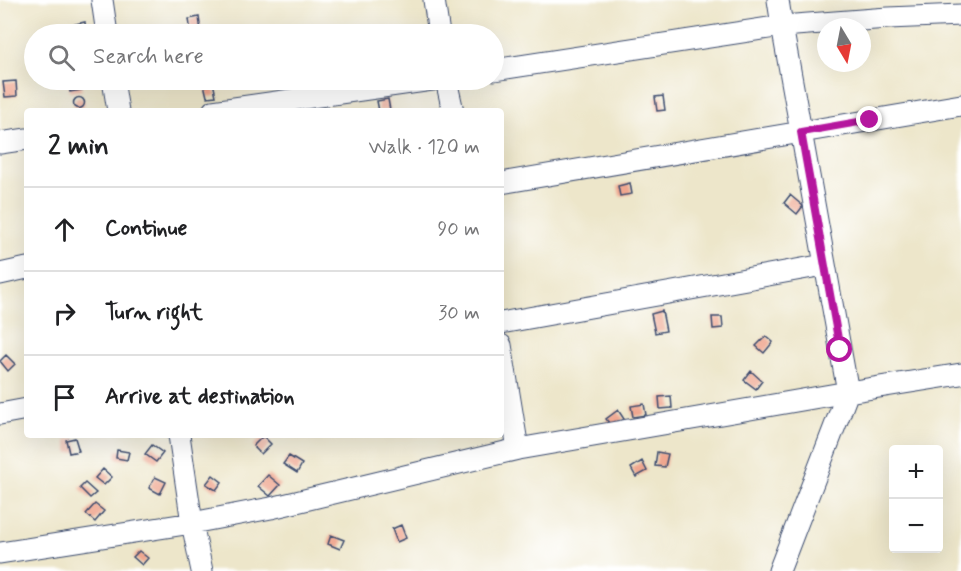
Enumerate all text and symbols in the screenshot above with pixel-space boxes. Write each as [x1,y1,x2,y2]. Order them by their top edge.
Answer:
north arrow [817,18,871,72]
search box [24,24,504,90]
icon: search [45,41,78,74]
text: Search here [93,43,204,71]
route end [856,106,882,132]
text: 2 min [48,130,109,164]
text: Walk · 120 m [369,134,480,161]
icon: ahead [48,213,81,246]
text: Continue [105,215,187,243]
text: 90 m [437,216,480,243]
icon: right [48,297,81,330]
text: Turn right [105,299,203,327]
text: 30 m [438,300,480,327]
route start [826,336,852,362]
icon: arrive [48,381,81,414]
text: Arrive at destination [105,383,295,411]
map controls [889,445,943,553]
button: + [889,445,943,499]
button: − [889,499,943,553]

